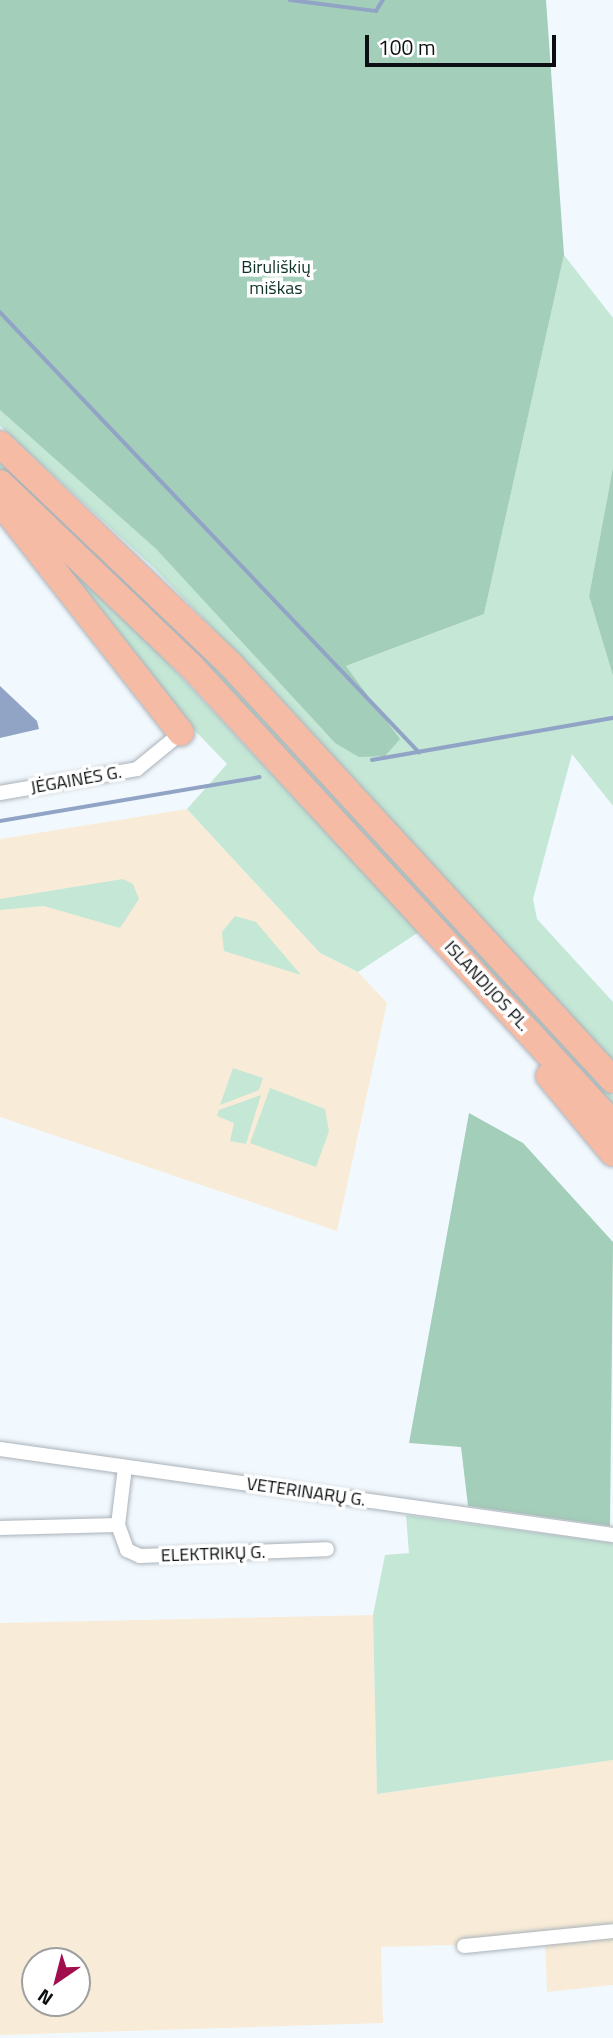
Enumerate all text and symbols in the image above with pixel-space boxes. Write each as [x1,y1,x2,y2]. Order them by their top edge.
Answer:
scale bar [368,21,559,65]
text: 100 m [378,31,435,63]
park label: Biruliškių miškas [241,257,311,300]
street label: JĖGAINĖS G. [29,761,123,799]
street label: ISLANDIJOS PL. [440,936,534,1036]
street label: VETERINARŲ G. [245,1473,367,1511]
street label: ELEKTRIKŲ G. [160,1541,266,1567]
north arrow [21,1947,91,2017]
text: N [31,1982,59,2014]

